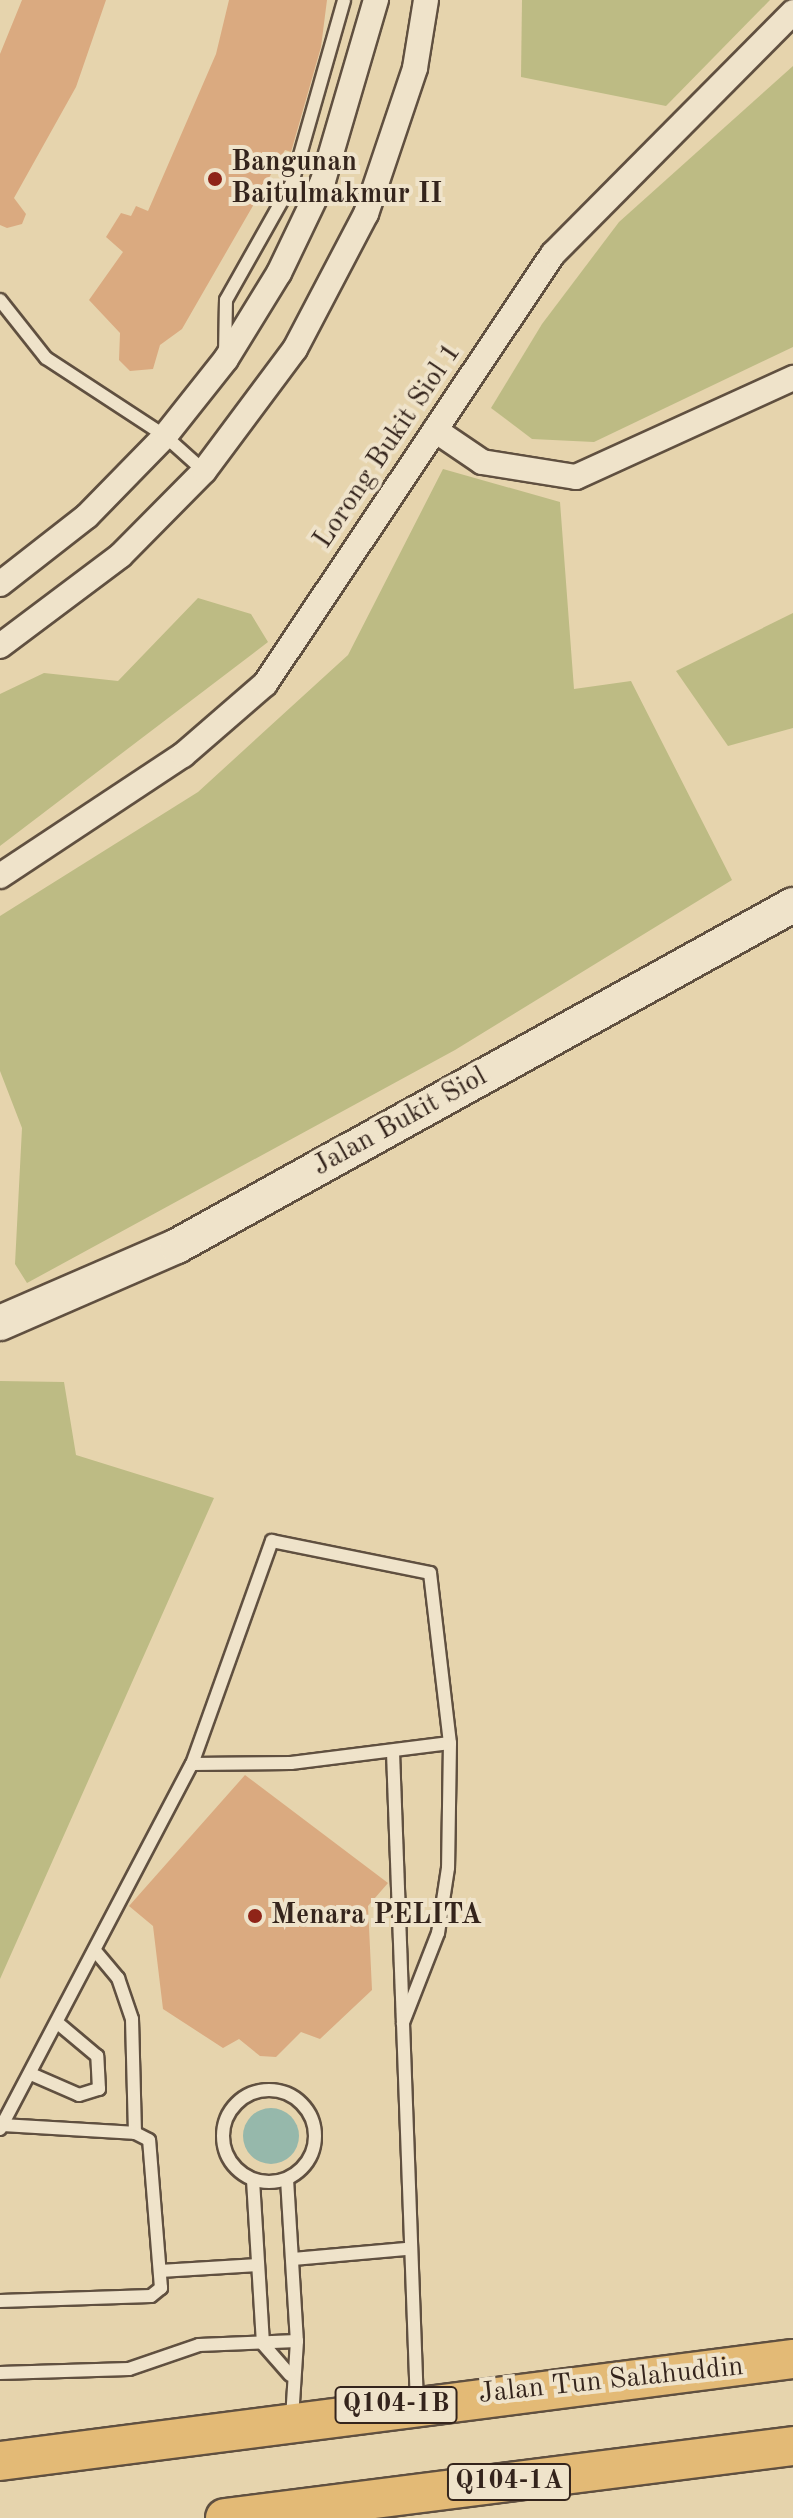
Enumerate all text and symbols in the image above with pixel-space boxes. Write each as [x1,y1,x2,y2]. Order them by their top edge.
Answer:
place label: Bangunan Baitulmakmur II [231,146,442,212]
marker: Bangunan Baitulmakmur II [206,170,224,188]
street label: Lorong Bukit Siol 1 [307,337,469,555]
street label: Jalan Bukit Siol [307,1060,493,1184]
place label: Menara PELITA [271,1899,482,1933]
marker: Menara PELITA [246,1907,264,1925]
street label: Jalan Tun Salahuddin [477,2350,745,2412]
road number: Q104-1B [334,2383,458,2427]
road number: Q104-1A [445,2460,573,2504]

